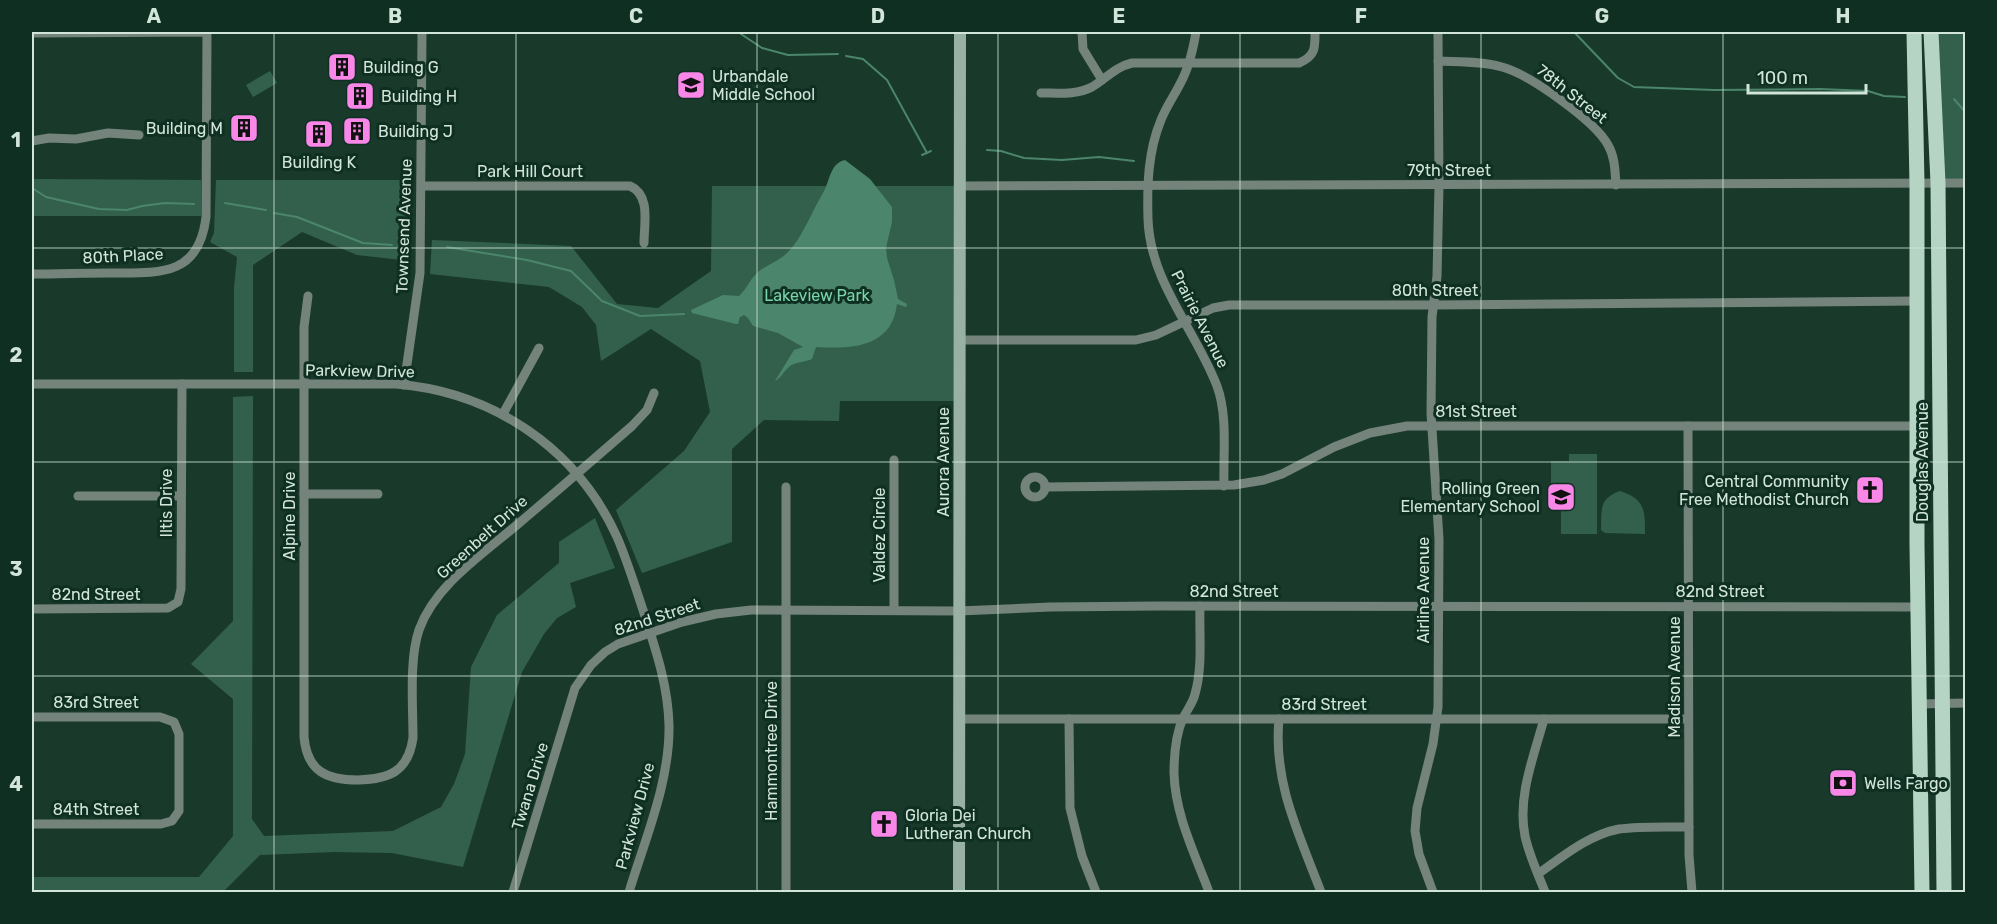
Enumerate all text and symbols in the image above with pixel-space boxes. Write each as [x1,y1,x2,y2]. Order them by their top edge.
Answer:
text: A [147,4,162,28]
text: B [388,4,402,28]
text: C [629,4,643,28]
text: D [871,4,885,28]
text: E [1113,4,1125,28]
text: F [1355,4,1367,28]
text: G [1595,4,1609,28]
text: H [1836,4,1850,28]
building icon: Building G [326,51,358,83]
scale bar [1748,57,1866,95]
place label: Building G [363,58,439,77]
street label: 78th Street [1533,60,1611,128]
place label: Urbandale Middle School [712,67,815,104]
text: 100 m [1757,67,1808,89]
school or university icon: Urbandale Middle School [675,69,707,101]
building icon: Building H [344,80,376,112]
place label: Building H [381,87,457,106]
building icon: Building M [228,112,260,144]
building icon: Building J [341,115,373,147]
building icon: Building K [303,118,335,150]
place label: Building M [146,119,223,138]
place label: Building J [378,122,453,141]
text: 1 [11,128,21,152]
place label: Building K [282,153,357,172]
street label: Townsend Avenue [392,158,416,294]
street label: 79th Street [1407,161,1491,180]
street label: Park Hill Court [477,162,583,181]
street label: 80th Place [82,244,164,268]
street label: Prairie Avenue [1167,267,1233,371]
street label: 80th Street [1392,281,1478,300]
park label: Lakeview Park [764,286,871,305]
text: 2 [10,343,23,367]
street label: Parkview Drive [305,361,415,381]
street label: 81st Street [1435,402,1517,421]
street label: Douglas Avenue [1913,402,1932,522]
street label: Aurora Avenue [934,407,953,517]
street label: Iltis Drive [157,468,176,537]
street label: Alpine Drive [280,471,299,561]
place label: Central Community Free Methodist Church [1679,472,1849,509]
church icon: Central Community Free Methodist Church [1854,474,1886,506]
place label: Rolling Green Elementary School [1400,479,1540,516]
school or university icon: Rolling Green Elementary School [1545,481,1577,513]
street label: Valdez Circle [870,487,889,582]
street label: Greenbelt Drive [433,491,531,583]
street label: Airline Avenue [1414,537,1433,643]
text: 3 [9,557,23,581]
street label: 82nd Street [1190,582,1278,601]
street label: 82nd Street [1676,582,1764,601]
street label: 82nd Street [52,585,140,604]
street label: 82nd Street [612,594,702,640]
street label: Madison Avenue [1665,616,1684,738]
street label: Hammontree Drive [762,681,781,821]
street label: 83rd Street [53,693,139,712]
street label: 83rd Street [1281,695,1367,714]
street label: Twana Drive [508,740,552,832]
street label: Parkview Drive [612,761,658,871]
bank icon: Wells Fargo [1827,767,1859,799]
text: 4 [9,772,23,796]
place label: Wells Fargo [1864,774,1948,793]
street label: 84th Street [53,800,139,819]
place label: Gloria Dei Lutheran Church [905,806,1031,843]
church icon: Gloria Dei Lutheran Church [868,808,900,840]

